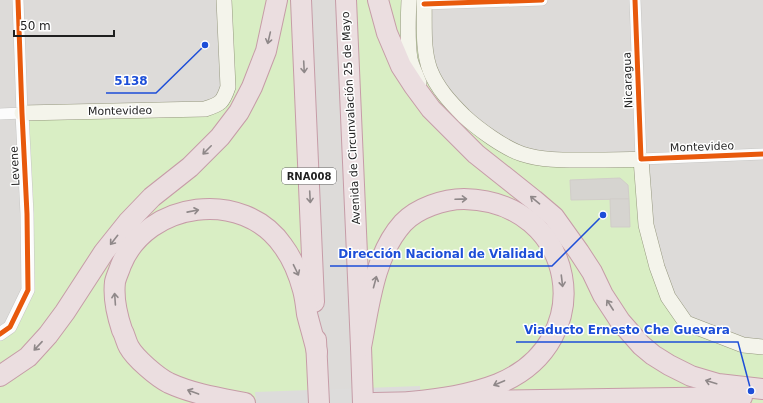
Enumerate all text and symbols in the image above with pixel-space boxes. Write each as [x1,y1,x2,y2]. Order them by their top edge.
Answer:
street label: Avenida de Circunvalación 25 de Mayo [339,11,363,225]
scale bar [14,12,114,38]
text: 50 m [20,19,51,33]
one-way arrow [264,31,272,44]
street label: Nicaragua [621,52,635,108]
one-way arrow [300,60,308,73]
callout: 5138 [106,69,156,93]
text: 5138 [114,74,148,88]
street label: Montevideo [88,104,153,118]
street label: Montevideo [670,139,735,155]
one-way arrow [202,145,212,155]
street label: Levene [7,146,23,186]
road number: RNA008 [282,168,336,184]
one-way arrow [306,190,313,203]
one-way arrow [454,195,467,203]
one-way arrow [529,196,540,205]
one-way arrow [186,207,199,215]
one-way arrow [109,234,118,245]
callout: Dirección Nacional de Vialidad [330,242,552,266]
text: Dirección Nacional de Vialidad [338,247,544,261]
one-way arrow [293,264,300,276]
one-way arrow [559,274,566,287]
one-way arrow [371,275,379,288]
one-way arrow [112,293,119,306]
one-way arrow [606,300,614,311]
callout: Viaducto Ernesto Che Guevara [516,318,738,342]
text: Viaducto Ernesto Che Guevara [524,323,730,337]
one-way arrow [34,340,43,351]
one-way arrow [704,378,717,385]
one-way arrow [493,380,505,387]
one-way arrow [188,387,200,395]

